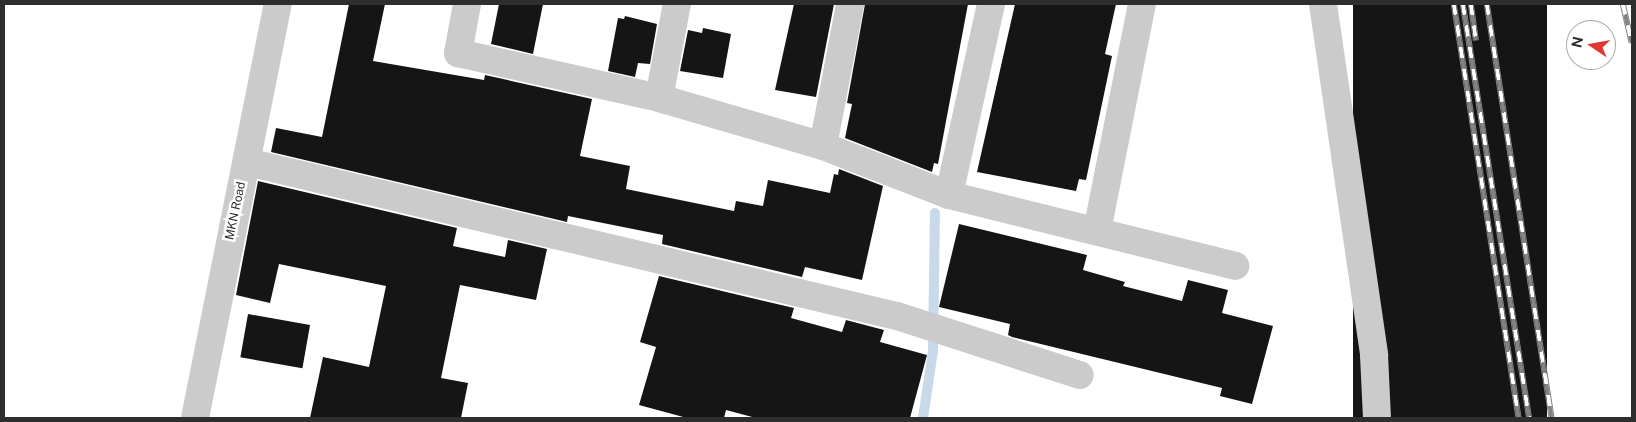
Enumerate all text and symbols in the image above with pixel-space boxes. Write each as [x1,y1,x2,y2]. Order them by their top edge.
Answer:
north arrow [1566,20,1616,70]
text: N [1568,35,1586,49]
street label: MKN Road [223,181,249,241]

